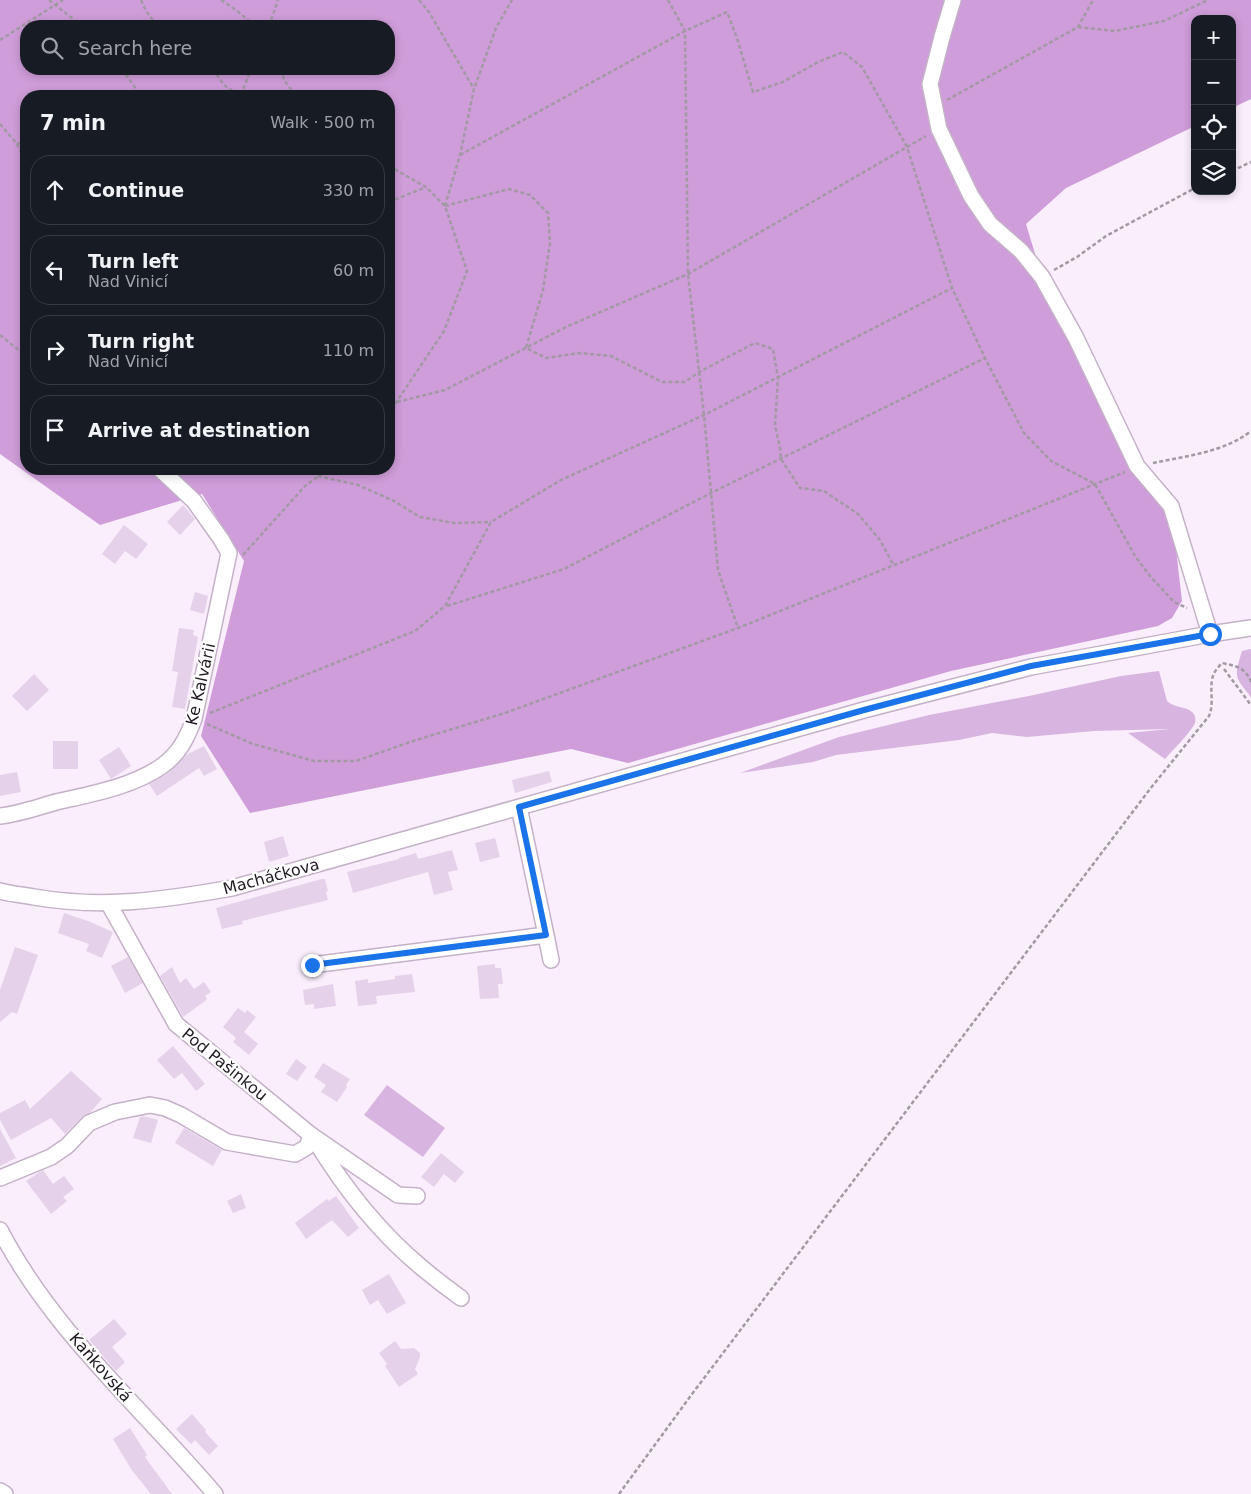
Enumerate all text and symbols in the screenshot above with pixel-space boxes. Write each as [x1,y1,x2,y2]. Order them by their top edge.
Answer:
map controls [1191,15,1236,195]
button: + [1191,15,1236,60]
search box [20,20,395,75]
icon: search [38,34,66,62]
text: Search here [78,37,192,59]
button: − [1191,60,1236,105]
button: locate [1191,105,1236,150]
text: 7 min [40,111,106,135]
text: Walk · 500 m [270,113,375,132]
button: layers [1191,150,1236,195]
icon: ahead [41,176,69,204]
text: Continue [88,179,184,201]
text: 330 m [323,181,374,200]
text: Turn left [88,250,179,272]
icon: left [41,256,69,284]
text: 60 m [333,261,374,280]
text: Nad Vinicí [88,272,168,291]
text: Turn right [88,330,194,352]
icon: right [41,336,69,364]
text: 110 m [323,341,374,360]
text: Nad Vinicí [88,352,168,371]
icon: arrive [41,416,69,444]
text: Arrive at destination [88,419,310,441]
route start [1199,623,1222,646]
street label: Ke Kalvárii [182,641,219,727]
street label: Macháčkova [221,855,321,898]
route end [301,954,324,977]
street label: Pod Pašinkou [178,1024,271,1105]
street label: Kaňkovská [65,1329,136,1406]

